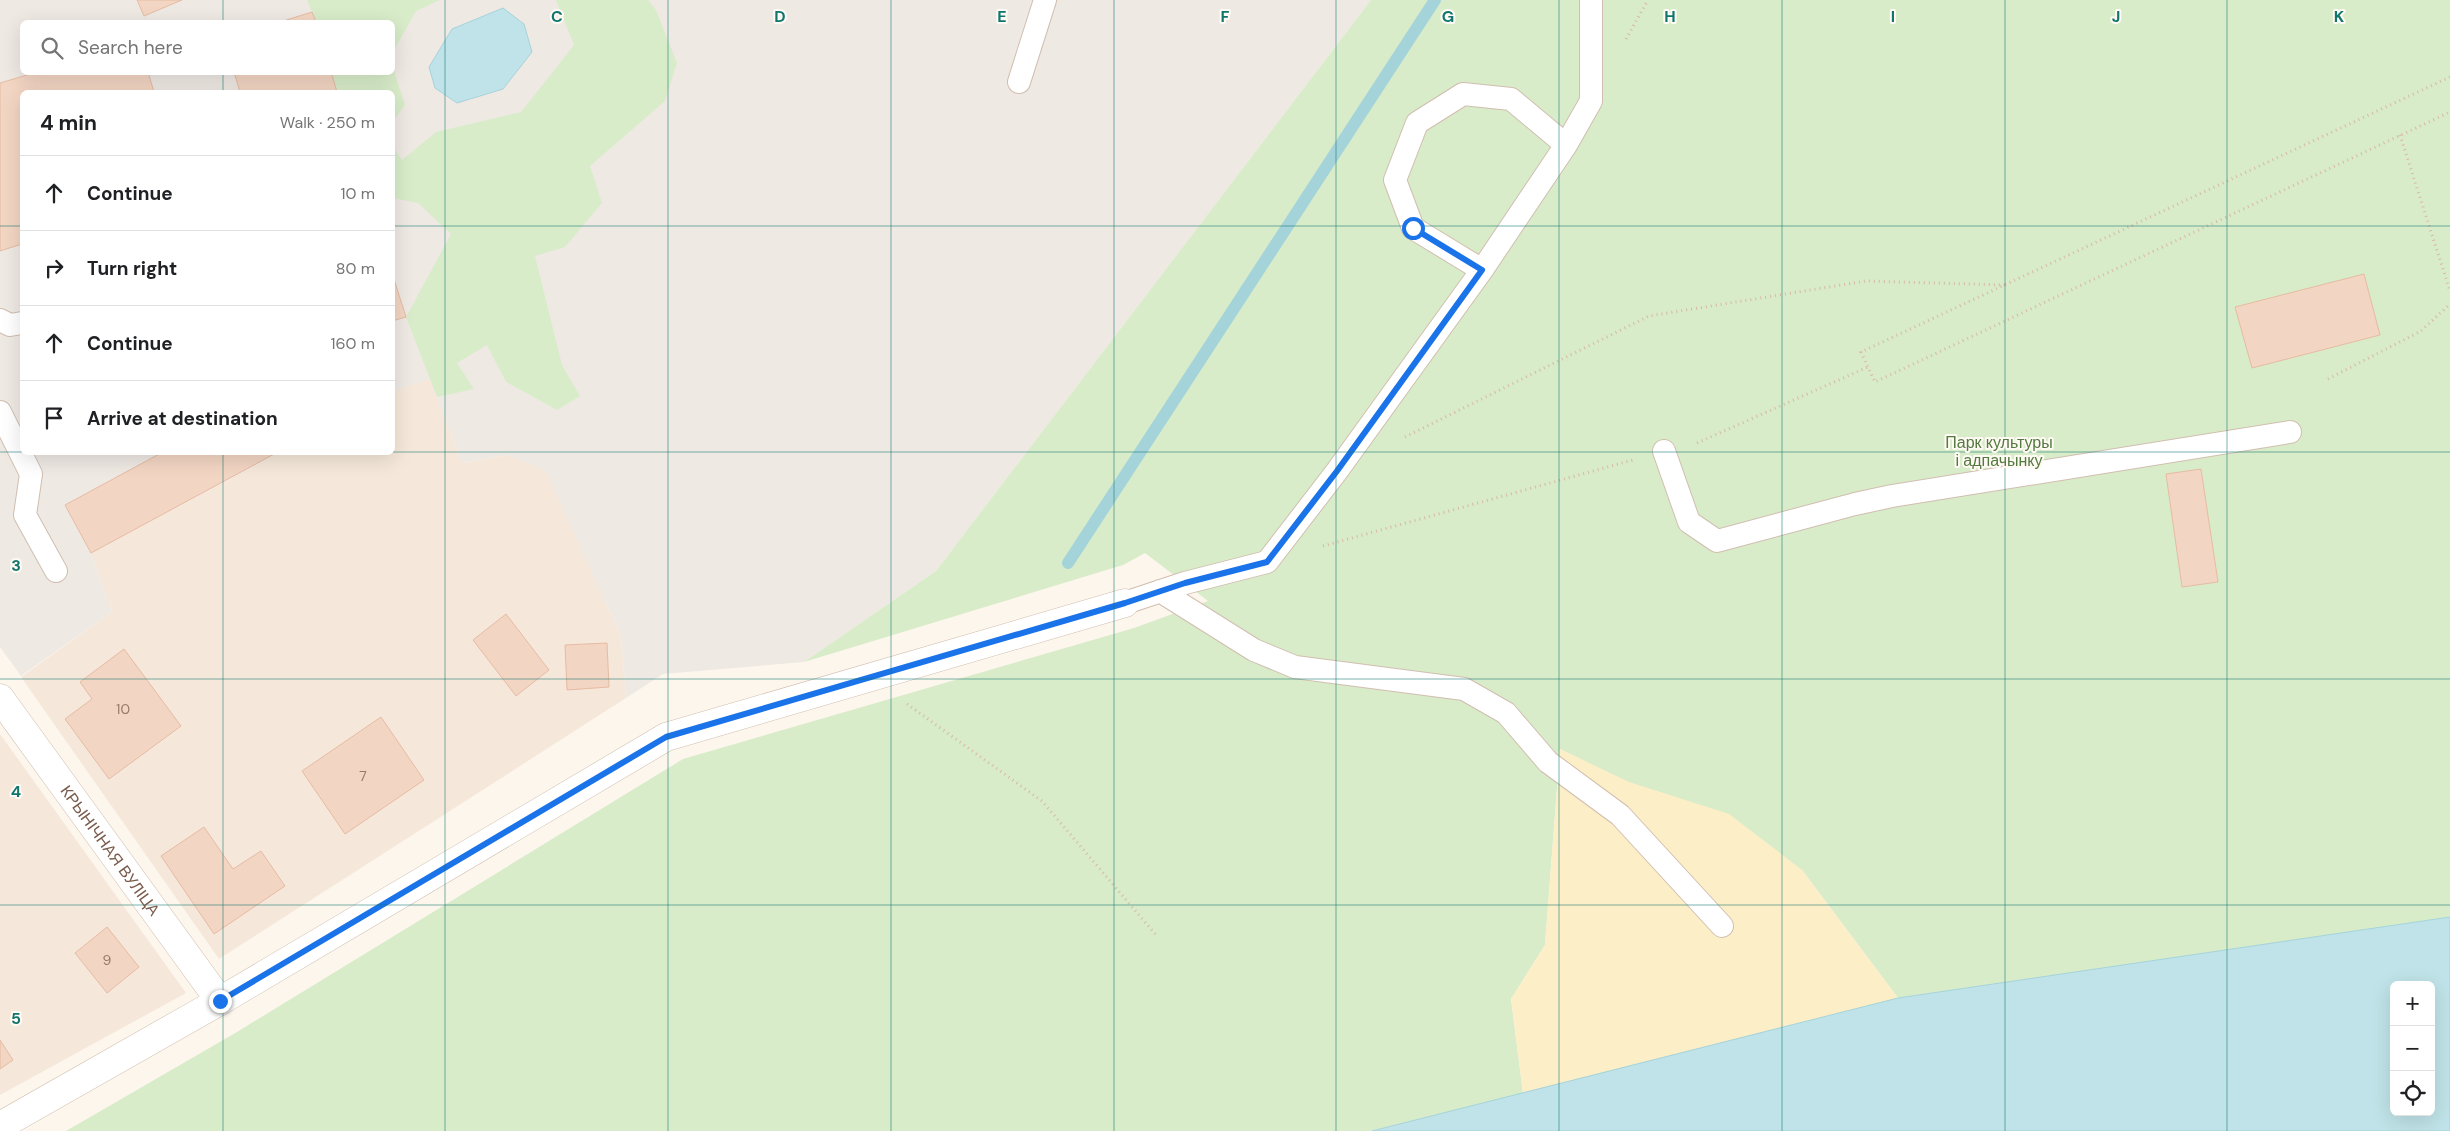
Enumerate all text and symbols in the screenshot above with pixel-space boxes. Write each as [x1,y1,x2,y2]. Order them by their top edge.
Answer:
text: C [551,6,563,27]
text: D [774,6,786,27]
text: E [997,6,1007,27]
text: F [1221,6,1230,27]
text: G [1442,6,1454,27]
text: H [1664,6,1676,27]
text: I [1891,6,1895,27]
text: J [2112,6,2120,27]
text: K [2334,6,2345,27]
search box [20,20,395,75]
icon: search [38,34,66,62]
text: Search here [78,35,183,60]
text: 4 min [40,109,97,137]
text: Walk · 250 m [280,112,375,133]
icon: ahead [40,179,68,207]
text: Continue [87,181,173,206]
text: 10 m [341,183,375,204]
route start [1402,217,1425,240]
icon: right [40,254,68,282]
text: Turn right [87,256,177,281]
text: 80 m [336,258,375,279]
icon: ahead [40,329,68,357]
text: Continue [87,331,173,356]
text: 160 m [331,333,375,354]
icon: arrive [40,404,68,432]
text: Arrive at destination [87,406,278,431]
park label: Парк культуры і адпачынку [1945,432,2053,471]
text: 3 [11,555,21,576]
house number: 10 [116,700,130,718]
house number: 7 [359,767,367,785]
text: 4 [11,781,21,802]
street label: КРЫНІЧНАЯ ВУЛІЦА [56,781,165,920]
house number: 9 [103,951,112,969]
map controls [2390,981,2435,1116]
button: + [2390,981,2435,1026]
route end [209,990,232,1013]
text: 5 [11,1008,21,1029]
button: − [2390,1026,2435,1071]
button: locate [2390,1071,2435,1116]

